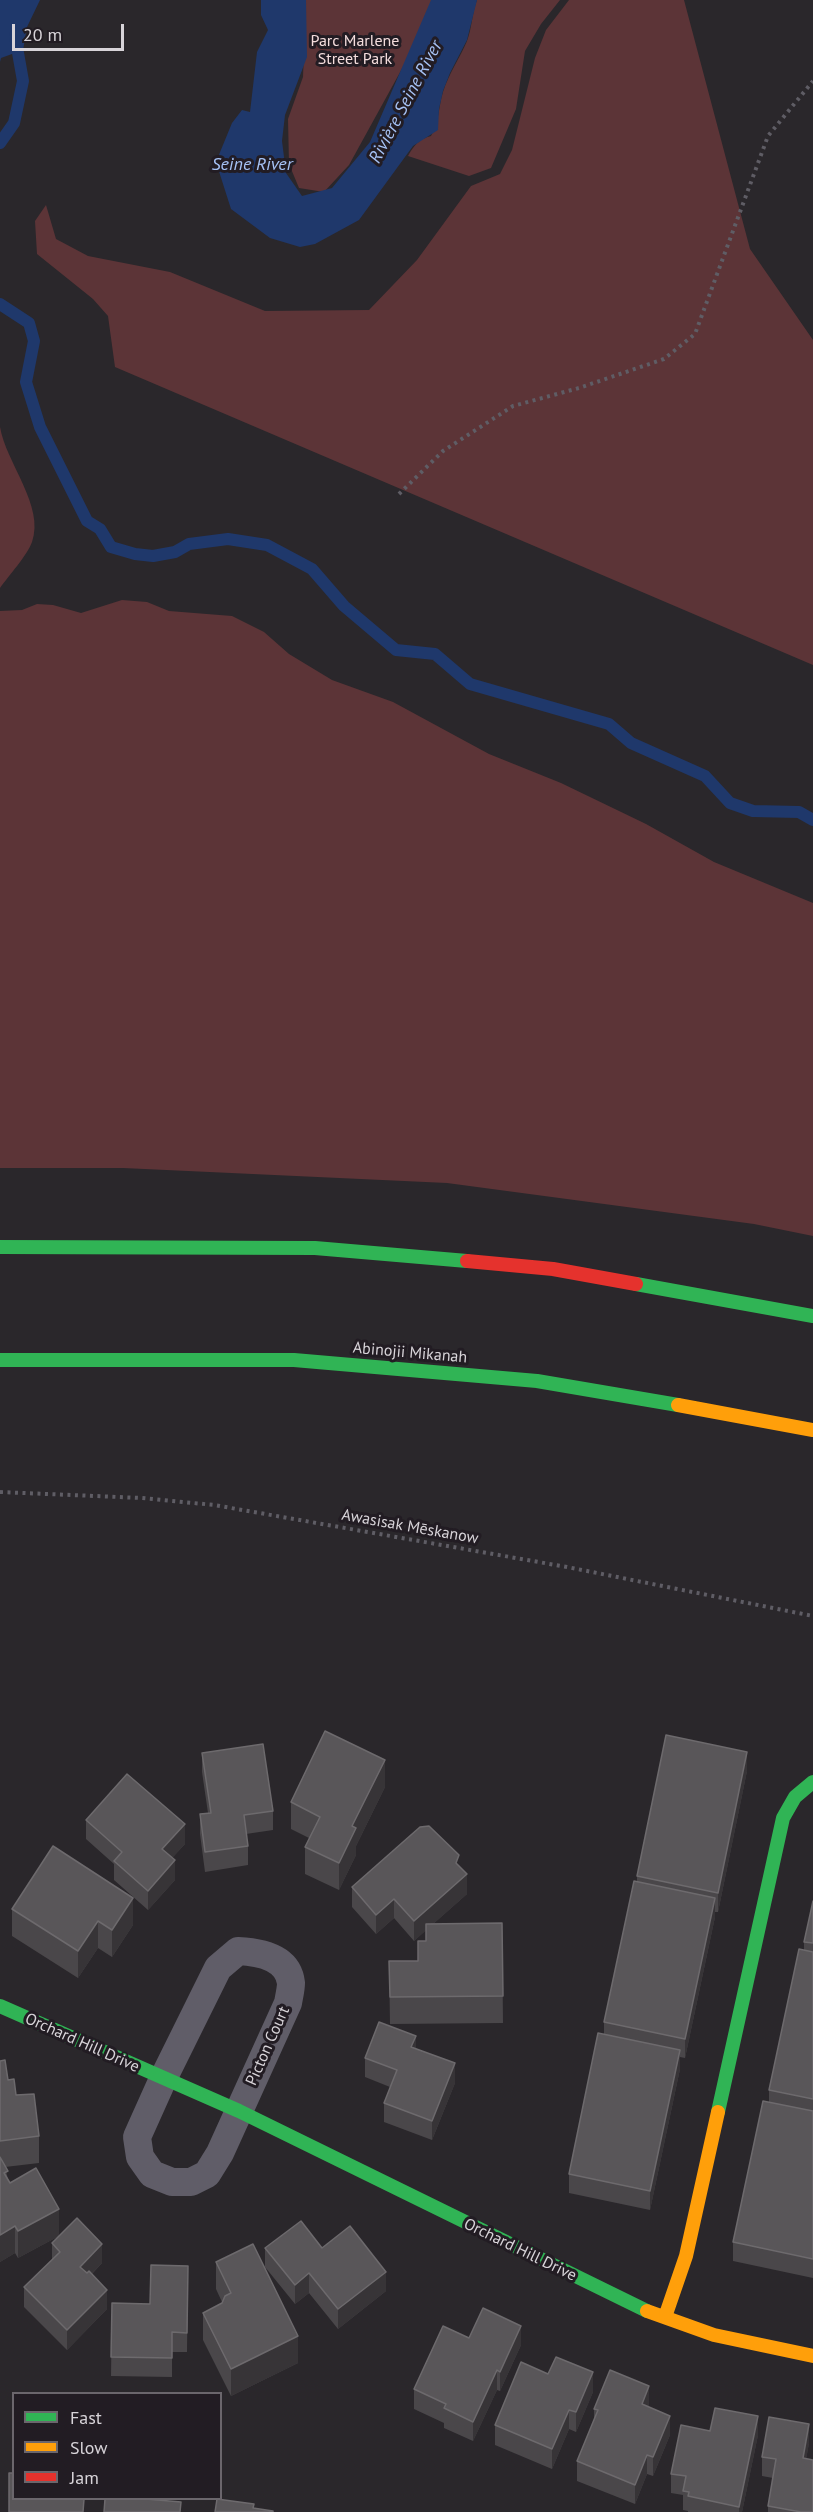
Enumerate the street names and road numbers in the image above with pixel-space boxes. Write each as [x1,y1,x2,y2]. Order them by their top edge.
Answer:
street label: Abinojii Mikanah [352,1338,468,1368]
street label: Awasisak Mēskanow [340,1506,480,1548]
street label: Picton Court [242,2004,294,2088]
street label: Orchard Hill Drive [22,2009,142,2077]
street label: Orchard Hill Drive [460,2214,580,2286]

